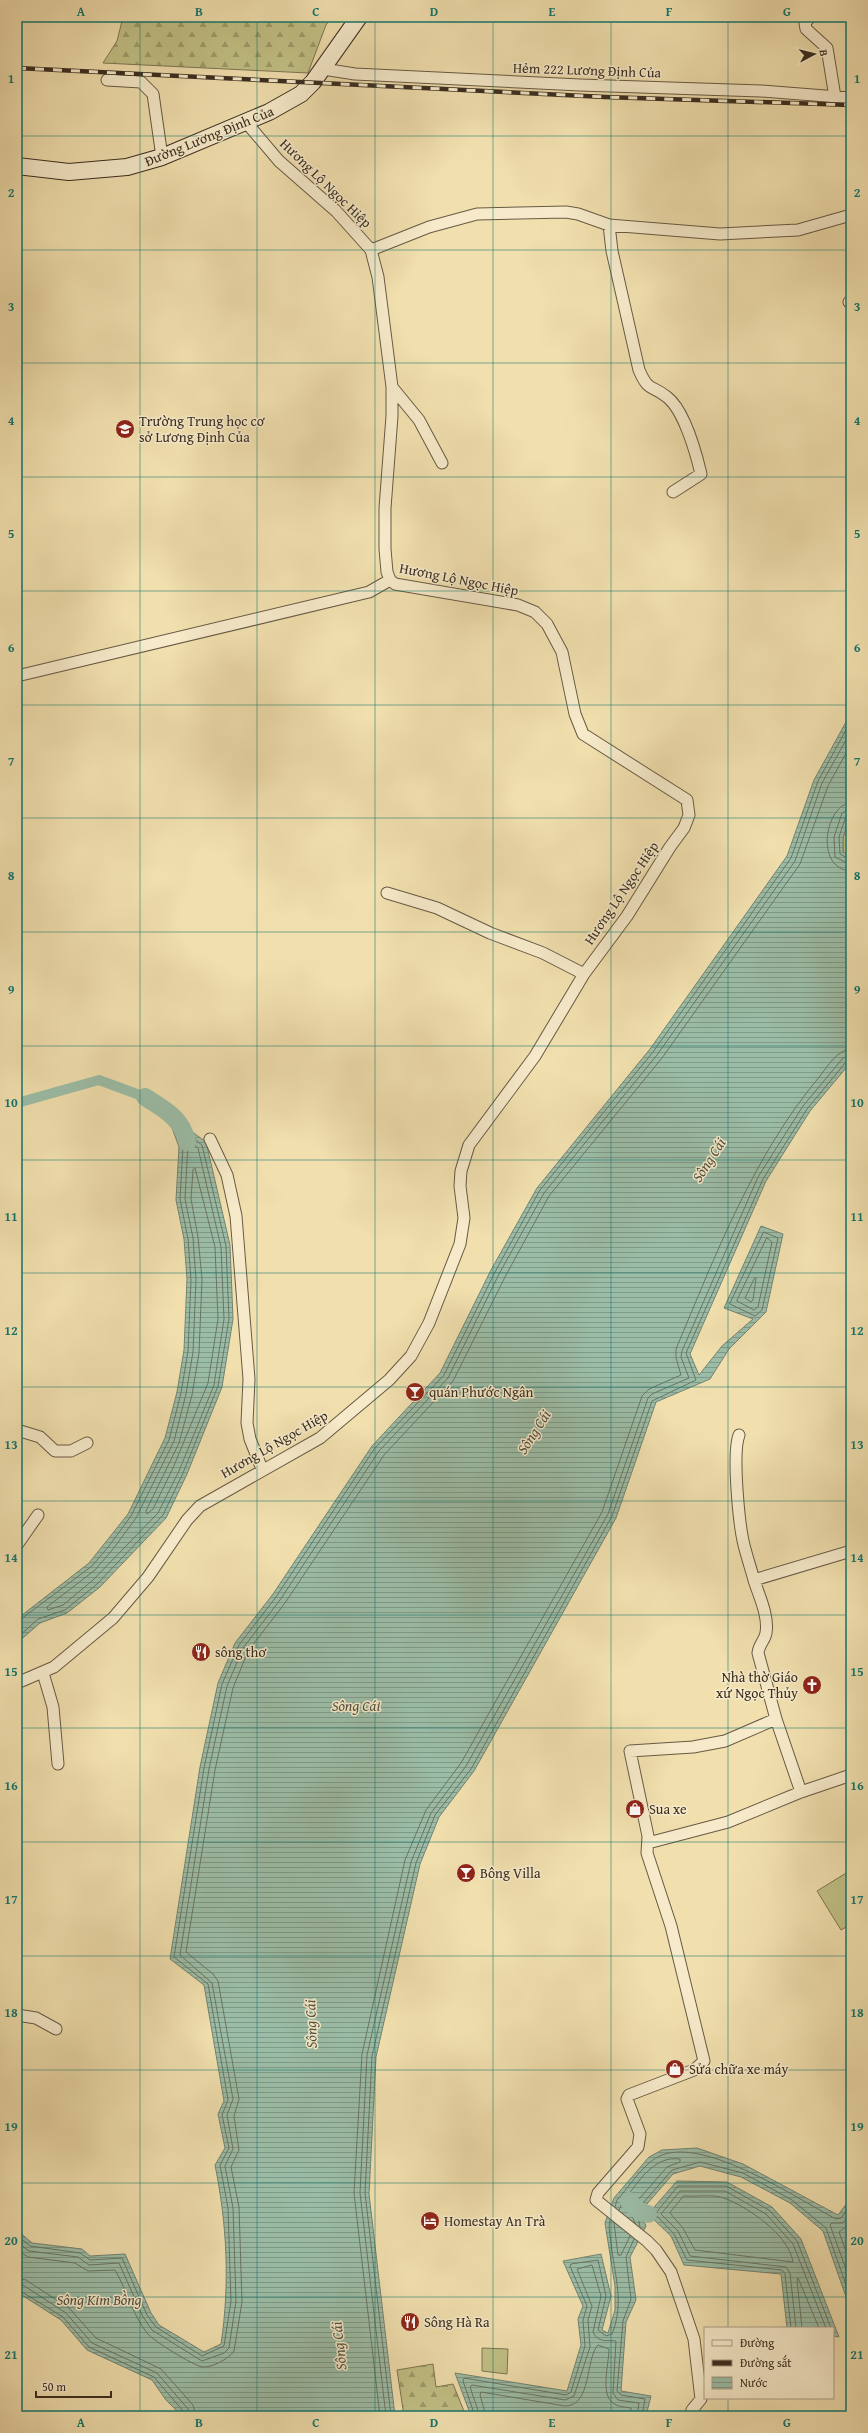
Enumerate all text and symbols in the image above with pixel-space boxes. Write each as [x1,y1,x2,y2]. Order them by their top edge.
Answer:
text: A [77,2,86,21]
text: B [195,2,203,21]
text: C [312,2,320,21]
text: D [430,2,438,21]
text: E [549,2,556,21]
text: F [666,2,673,21]
text: G [783,2,791,21]
north arrow [794,34,834,74]
text: B [816,48,832,57]
street label: Hẻm 222 Lương Định Của [513,57,662,83]
text: 1 [8,69,14,88]
text: 1 [854,69,860,88]
street label: Đường Lương Định Của [142,101,277,171]
street label: Hương Lộ Ngọc Hiệp [276,134,377,232]
text: 2 [8,183,15,202]
text: 2 [854,183,861,202]
text: 3 [8,297,14,316]
text: 3 [854,297,860,316]
text: 4 [8,411,15,430]
place label: Trường Trung học cơ sở Lương Định Của [139,411,265,447]
text: 4 [854,411,861,430]
school or university icon: Trường Trung học cơ sở Lương Định Của [114,418,136,440]
text: 5 [8,524,15,543]
text: 5 [854,524,861,543]
street label: Hương Lộ Ngọc Hiệp [398,558,521,600]
text: 6 [8,638,15,657]
text: 6 [854,638,861,657]
text: 7 [8,752,15,771]
text: 7 [854,752,861,771]
street label: Hương Lộ Ngọc Hiệp [579,837,663,949]
text: 8 [8,866,15,885]
text: 8 [854,866,861,885]
text: 9 [8,980,15,999]
text: 9 [854,980,861,999]
text: 10 [4,1093,18,1112]
text: 10 [850,1093,864,1112]
water label: Sông Cái [686,1133,731,1186]
text: 11 [4,1207,18,1226]
text: 11 [850,1207,864,1226]
text: 12 [4,1321,18,1340]
text: 12 [850,1321,864,1340]
bar icon: quán Phước Ngân [404,1381,426,1403]
place label: quán Phước Ngân [429,1382,534,1402]
street label: Hương Lộ Ngọc Hiệp [217,1405,332,1483]
water label: Sông Cái [511,1405,556,1458]
text: 13 [4,1435,18,1454]
text: 13 [850,1435,864,1454]
text: 14 [4,1548,18,1567]
text: 14 [850,1548,864,1567]
restaurant icon: sông thơ [190,1641,212,1663]
place label: sông thơ [215,1642,266,1662]
text: 15 [4,1662,18,1681]
text: 15 [850,1662,864,1681]
place label: Nhà thờ Giáo xứ Ngọc Thủy [716,1667,798,1703]
church icon: Nhà thờ Giáo xứ Ngọc Thủy [801,1674,823,1696]
water label: Sông Cái [332,1695,381,1716]
text: 16 [4,1776,18,1795]
text: 16 [850,1776,864,1795]
shop icon: Sua xe [624,1798,646,1820]
place label: Sua xe [649,1799,687,1819]
bar icon: Bông Villa [455,1862,477,1884]
place label: Bông Villa [480,1863,541,1883]
text: 17 [4,1890,18,1909]
text: 17 [850,1890,864,1909]
water label: Sông Cái [299,1999,322,2049]
text: 18 [4,2003,18,2022]
text: 18 [850,2003,864,2022]
shop icon: Sửa chữa xe máy [664,2058,686,2080]
place label: Sửa chữa xe máy [689,2059,788,2079]
text: 19 [4,2117,18,2136]
text: 19 [850,2117,864,2136]
hotel icon: Homestay An Trà [419,2210,441,2232]
place label: Homestay An Trà [444,2211,546,2231]
text: 20 [4,2231,18,2250]
text: 20 [850,2231,864,2250]
water label: Sông Kim Bồng [56,2289,142,2310]
restaurant icon: Sông Hà Ra [399,2311,421,2333]
place label: Sông Hà Ra [424,2312,490,2332]
water label: Sông Cái [325,2321,351,2371]
legend [704,2327,834,2399]
text: Đường [740,2334,774,2351]
text: 21 [4,2345,18,2364]
text: 21 [850,2345,864,2364]
text: Đường sắt [740,2354,792,2371]
scale bar [36,2373,111,2399]
text: Nước [740,2374,768,2391]
text: 50 m [42,2378,66,2395]
text: A [77,2413,86,2432]
text: B [195,2413,203,2432]
text: C [312,2413,320,2432]
text: D [430,2413,438,2432]
text: E [549,2413,556,2432]
text: F [666,2413,673,2432]
text: G [783,2413,791,2432]

